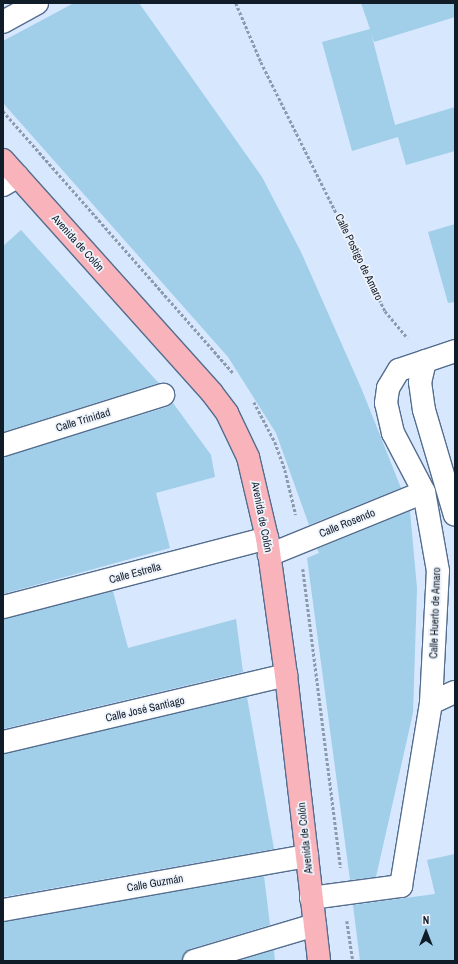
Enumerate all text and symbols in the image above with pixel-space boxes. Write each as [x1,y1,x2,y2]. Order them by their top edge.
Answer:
street label: Calle Postigo de Amaro [332,211,386,303]
street label: Avenida de Colón [49,212,107,274]
street label: Calle Trinidad [54,405,112,435]
street label: Avenida de Colón [249,481,275,553]
street label: Calle Rosendo [317,506,377,540]
street label: Calle Estrella [108,560,162,586]
street label: Calle Huerto de Amaro [427,567,443,659]
street label: Calle José Santiago [104,693,186,725]
street label: Avenida de Colón [295,802,315,874]
street label: Calle Guzmán [126,872,184,894]
north arrow [406,912,446,952]
text: N [423,913,429,927]

